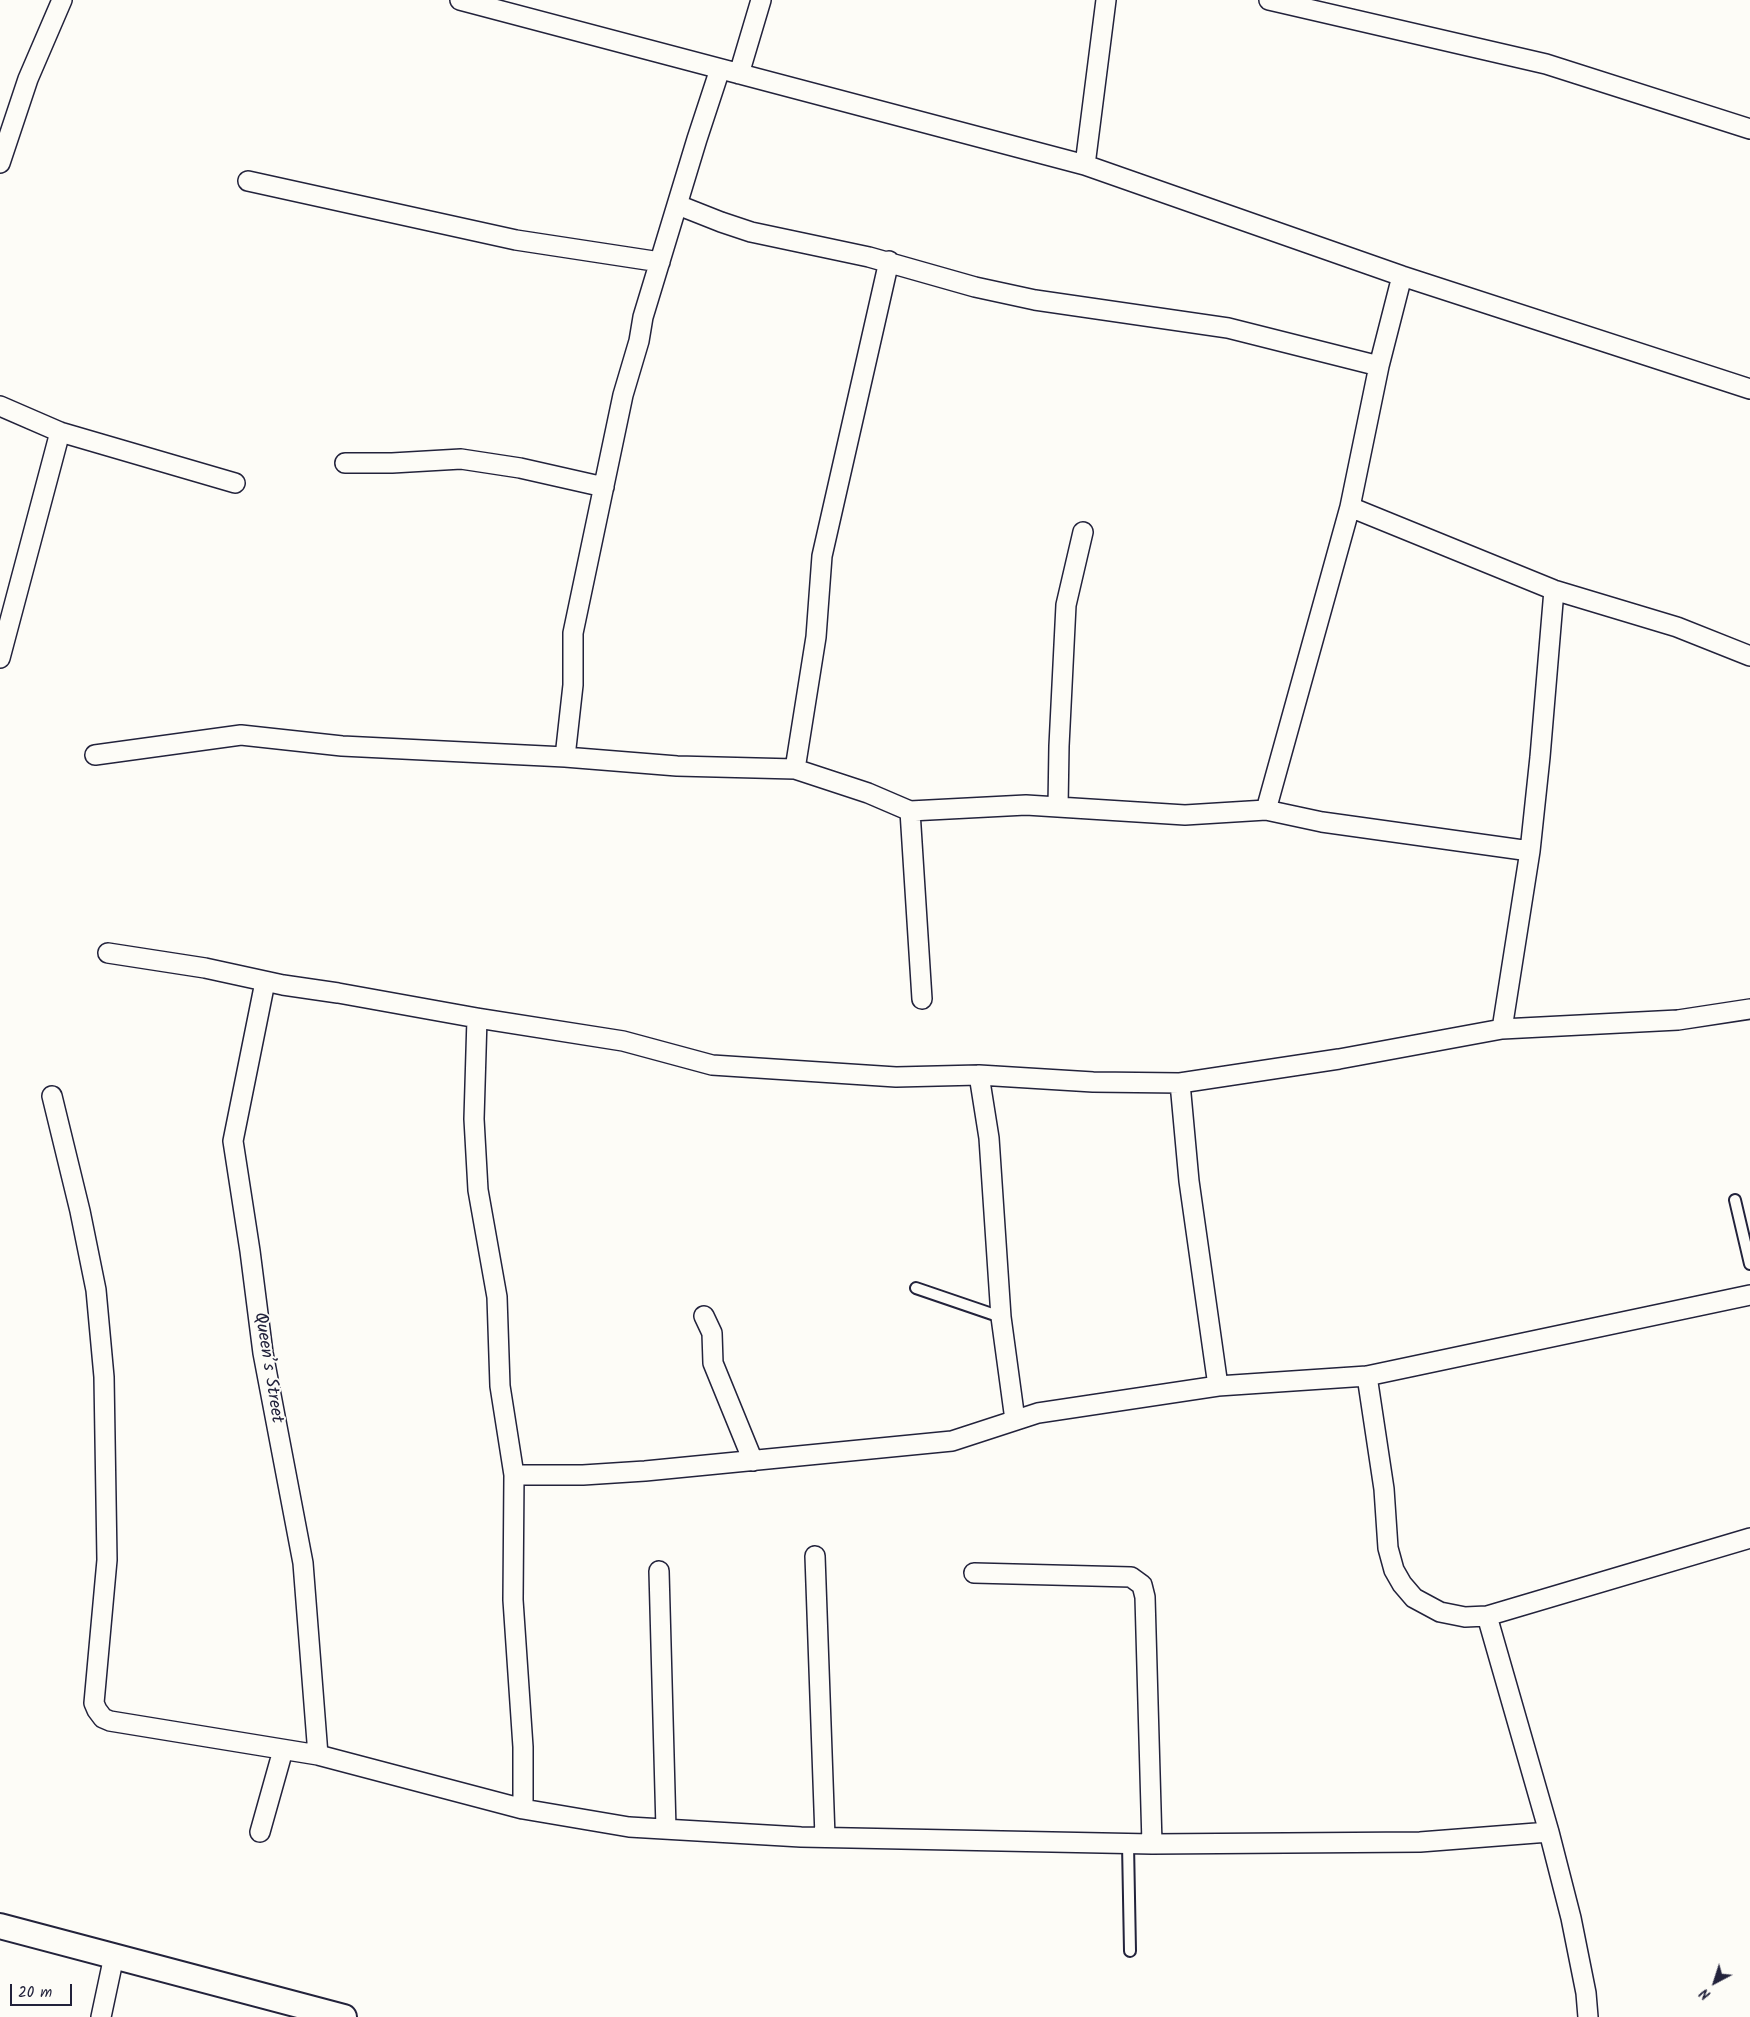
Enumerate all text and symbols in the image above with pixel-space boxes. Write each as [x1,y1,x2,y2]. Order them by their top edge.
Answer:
street label: Queen’s Street [248,1311,286,1425]
north arrow [1690,1957,1740,2007]
scale bar [12,1974,75,2006]
text: 20 m [18,1981,52,2005]
text: N [1695,1982,1716,2005]

